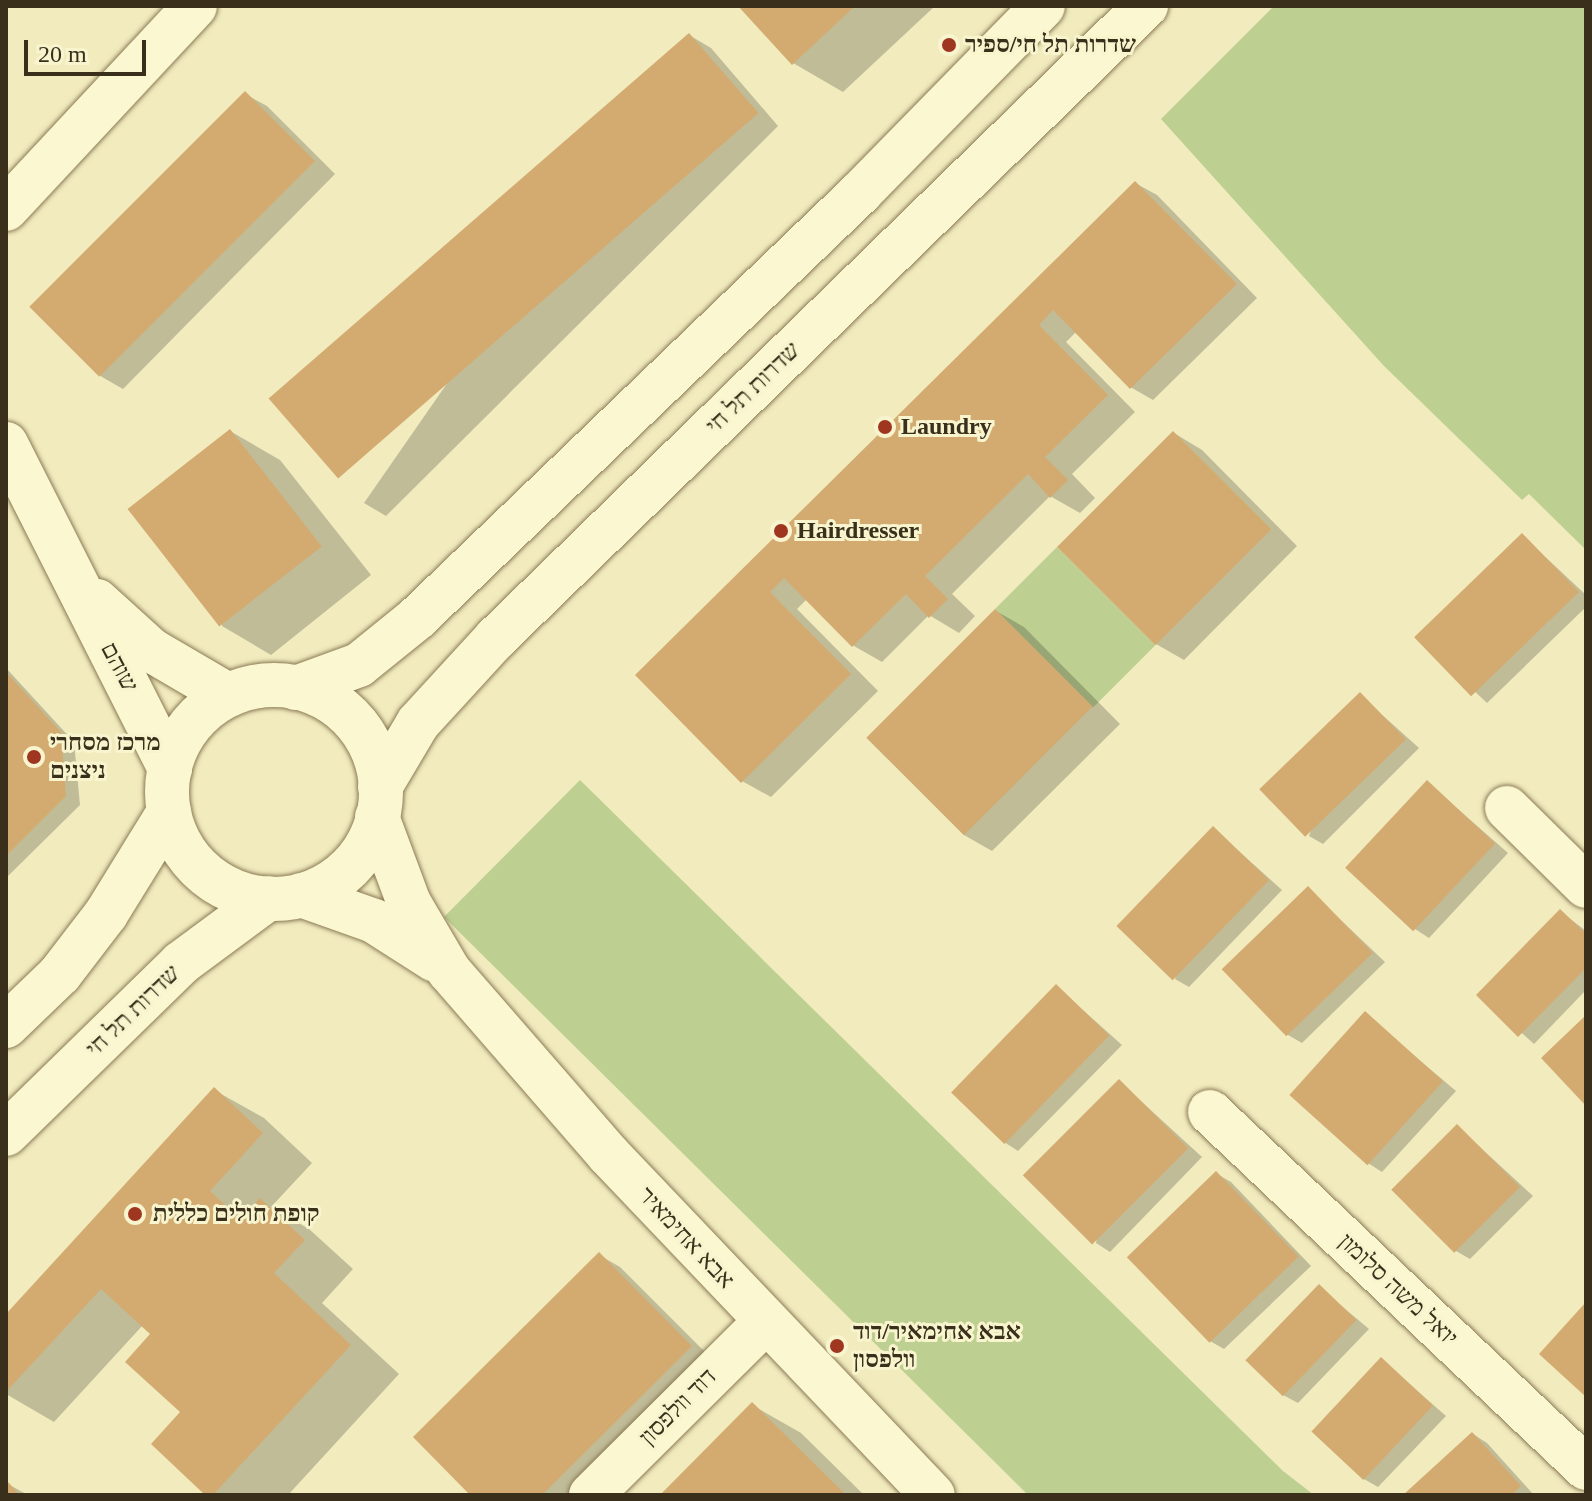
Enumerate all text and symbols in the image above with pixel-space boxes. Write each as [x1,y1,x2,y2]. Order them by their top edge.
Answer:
scale bar [28,24,150,74]
place label: שדרות תל חי/ספיר [965,31,1136,59]
marker: שדרות תל חי/ספיר [940,36,958,54]
text: 20 m [38,41,87,67]
street label: שדרות תל חי [700,336,806,440]
place label: Laundry [901,413,992,441]
marker: Laundry [876,418,894,436]
place label: Hairdresser [797,517,919,545]
marker: Hairdresser [772,522,790,540]
street label: שוהם [94,637,144,697]
place label: מרכז מסחרי ניצנים [50,729,161,785]
marker: מרכז מסחרי ניצנים [25,748,43,766]
street label: שדרות תל חי [80,959,186,1063]
street label: אבא אחימאיר [632,1181,740,1295]
place label: קופת חולים כללית [153,1200,320,1228]
marker: קופת חולים כללית [124,1203,146,1225]
street label: יואל משה סלומון [1332,1227,1464,1353]
place label: אבא אחימאיר/דוד וולפסון [853,1318,1021,1374]
marker: אבא אחימאיר/דוד וולפסון [828,1337,846,1355]
street label: דוד וולפסון [633,1362,723,1452]

